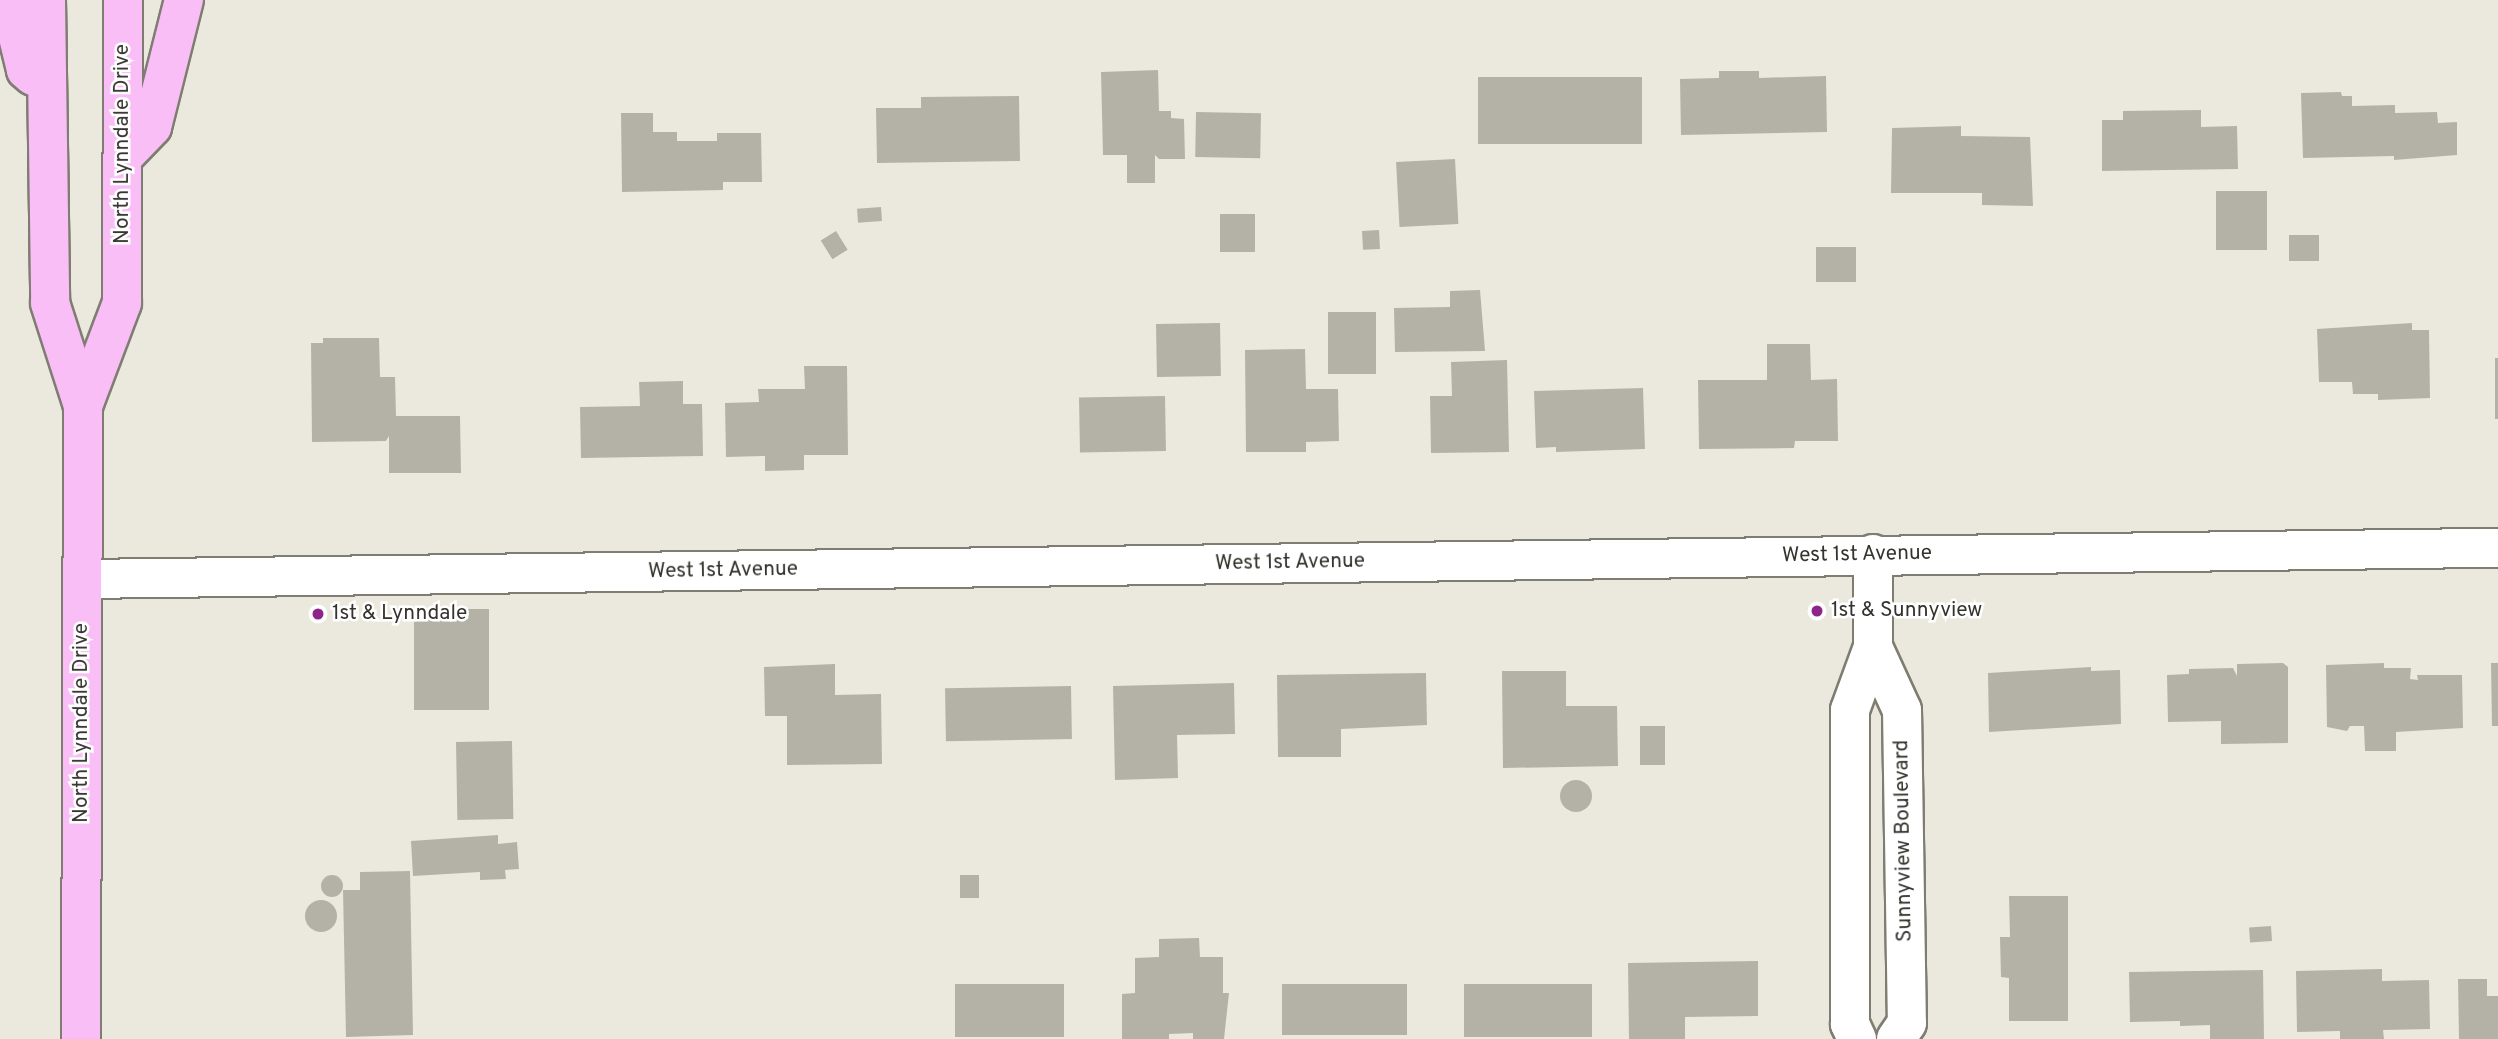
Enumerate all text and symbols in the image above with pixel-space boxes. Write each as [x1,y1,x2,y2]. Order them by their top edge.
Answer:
street label: North Lynndale Drive [110,44,136,244]
street label: West 1st Avenue [1781,541,1933,569]
street label: West 1st Avenue [1214,549,1366,577]
street label: West 1st Avenue [647,557,799,585]
place label: 1st & Sunnyview [1831,598,1982,624]
place label: 1st & Lynndale [332,601,467,627]
marker: 1st & Sunnyview [1809,603,1825,619]
marker: 1st & Lynndale [310,606,326,622]
street label: North Lynndale Drive [69,623,95,823]
street label: Sunnyview Boulevard [1890,740,1918,942]

